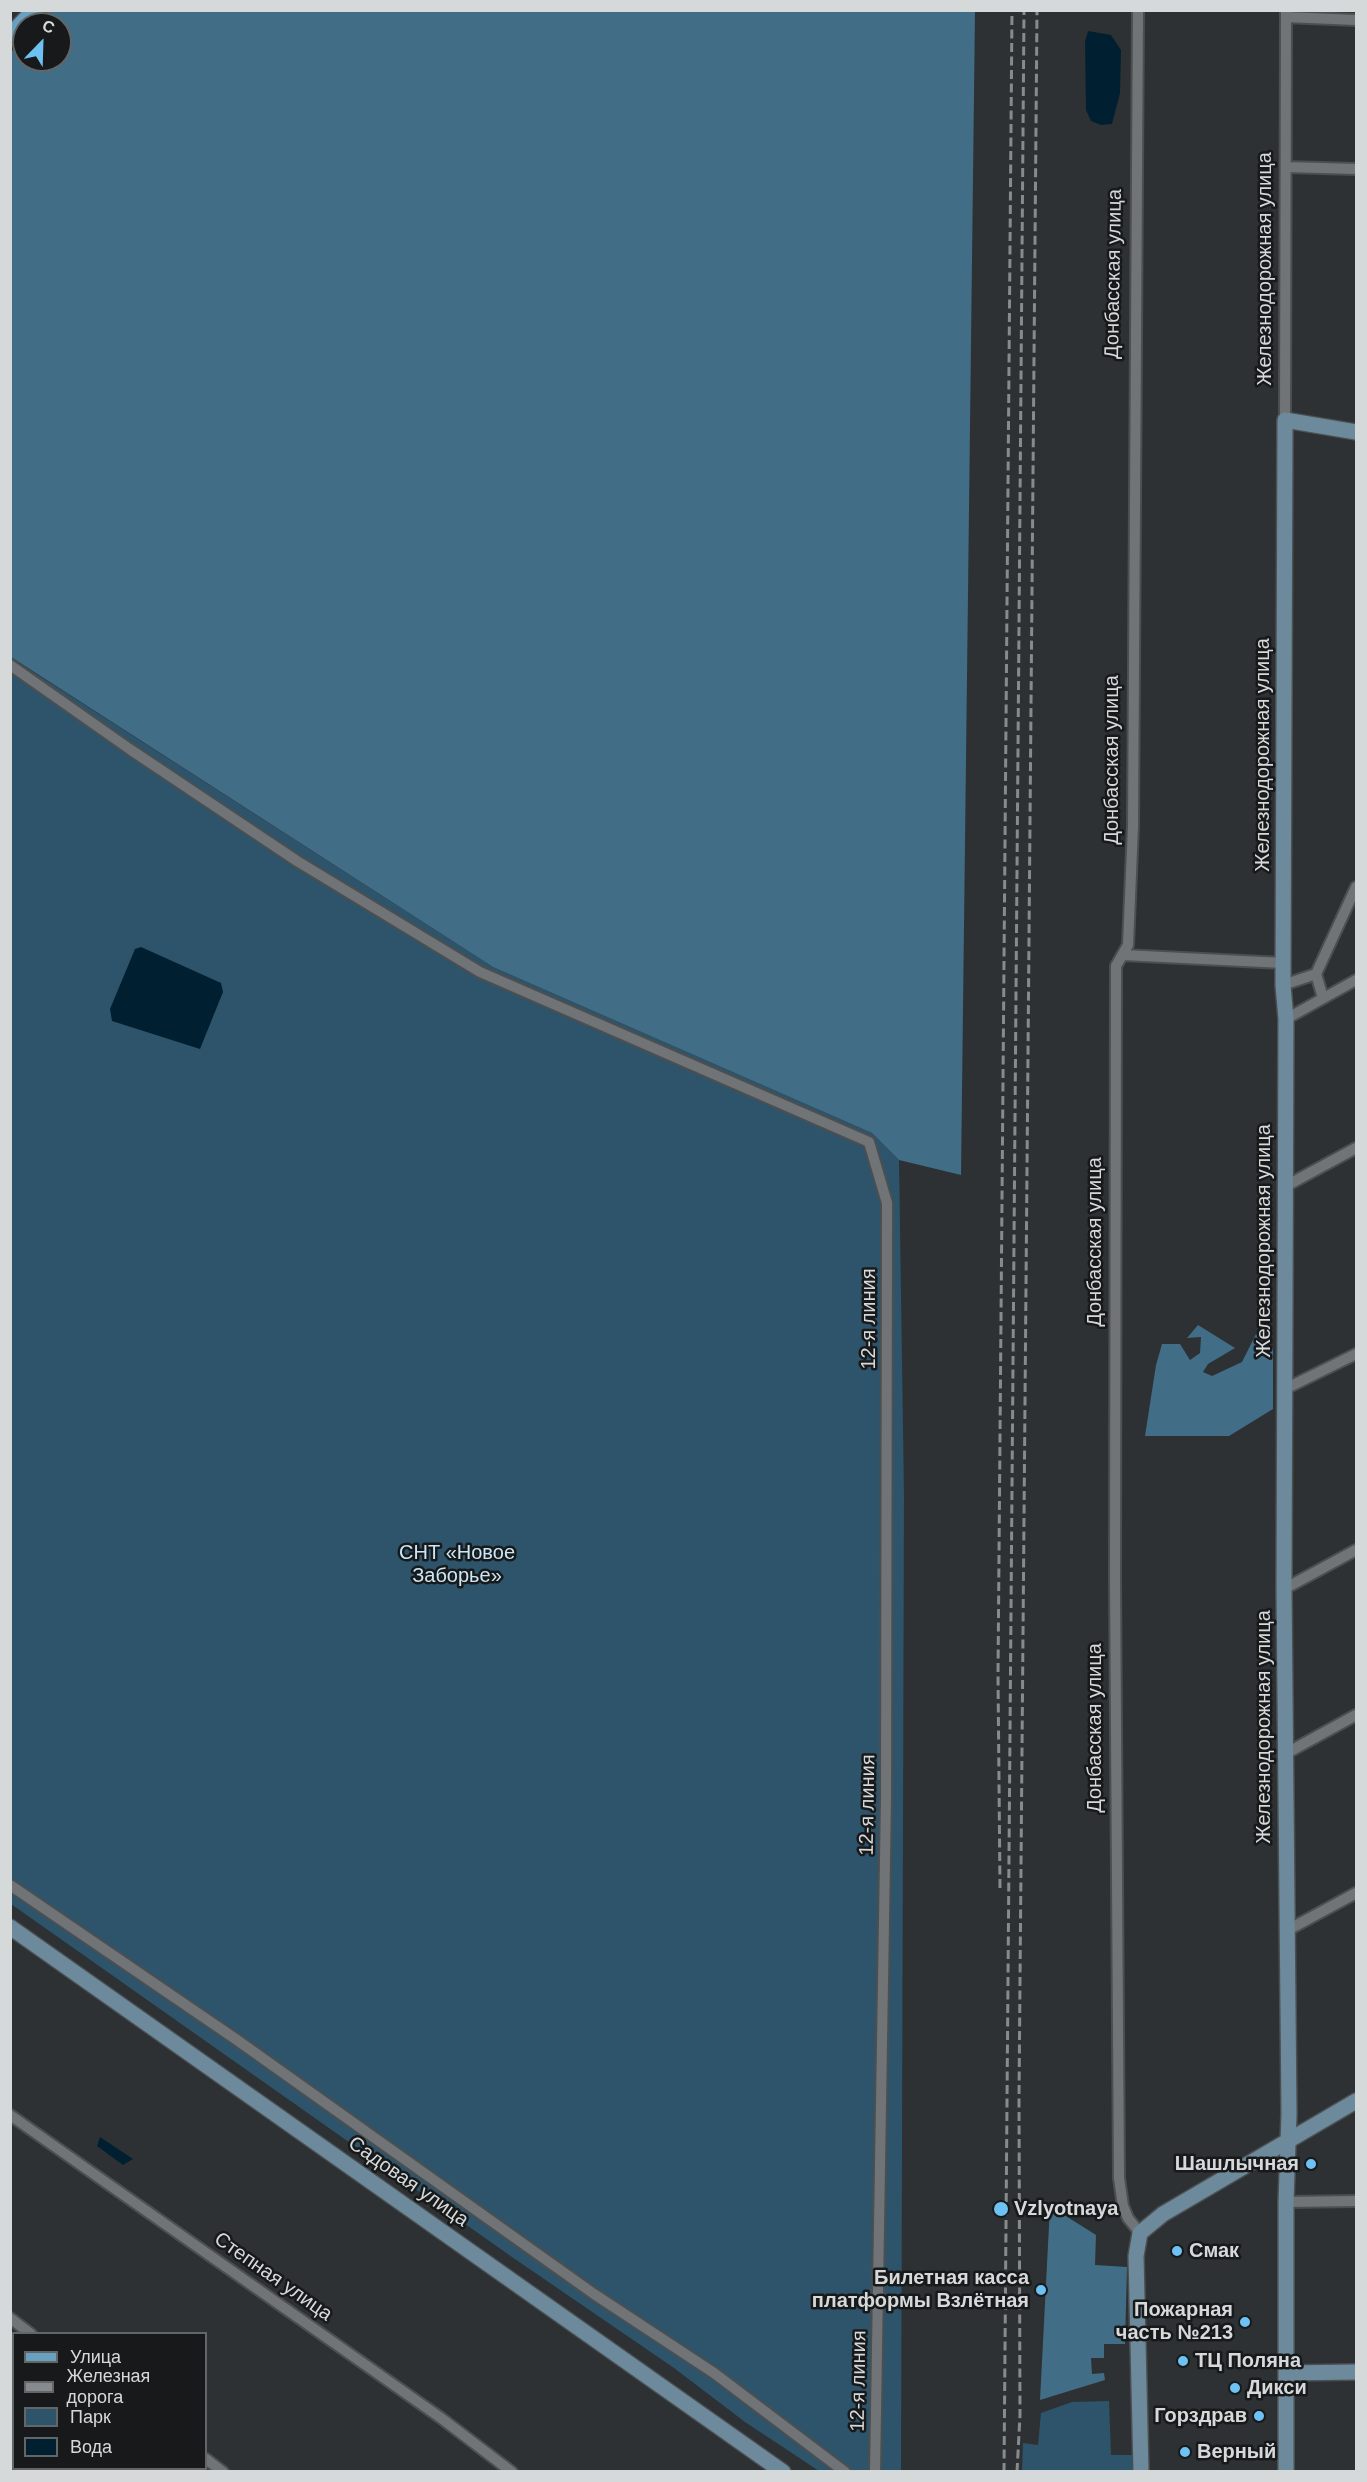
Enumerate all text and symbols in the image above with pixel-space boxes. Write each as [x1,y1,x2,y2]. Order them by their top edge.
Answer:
north arrow [12,12,72,72]
text: С [40,17,57,37]
street label: Железнодорожная улица [1253,152,1277,386]
street label: Донбасская улица [1101,189,1127,359]
street label: Железнодорожная улица [1251,638,1275,872]
street label: Донбасская улица [1100,675,1124,845]
street label: Железнодорожная улица [1252,1124,1276,1358]
street label: Донбасская улица [1083,1157,1107,1327]
street label: 12-я линия [857,1268,881,1370]
park label: СНТ «Новое Заборье» [399,1541,515,1588]
street label: Железнодорожная улица [1252,1610,1276,1844]
street label: Донбасская улица [1083,1643,1107,1813]
street label: 12-я линия [855,1754,881,1856]
street label: Садовая улица [343,2132,473,2232]
place label: Шашлычная [1175,2152,1299,2176]
marker: Шашлычная [1304,2157,1318,2171]
place label: Vzlyotnaya [1014,2197,1118,2221]
marker: Vzlyotnaya [992,2200,1010,2218]
street label: Степная улица [209,2227,337,2327]
place label: Смак [1189,2239,1239,2263]
marker: Смак [1170,2244,1184,2258]
place label: Билетная касса платформы Взлётная [812,2266,1029,2313]
marker: Билетная касса платформы Взлётная [1034,2283,1048,2297]
place label: Пожарная часть №213 [1116,2298,1233,2345]
marker: Пожарная часть №213 [1238,2315,1252,2329]
street label: 12-я линия [846,2330,872,2432]
legend [12,2332,207,2470]
text: Улица [70,2347,121,2367]
place label: ТЦ Поляна [1195,2349,1301,2373]
marker: ТЦ Поляна [1176,2354,1190,2368]
text: Железная дорога [66,2366,150,2407]
place label: Дикси [1247,2376,1307,2400]
marker: Дикси [1228,2381,1242,2395]
place label: Горздрав [1154,2404,1247,2428]
text: Парк [70,2407,111,2427]
marker: Горздрав [1252,2409,1266,2423]
text: Вода [70,2437,112,2457]
place label: Верный [1197,2440,1276,2464]
marker: Верный [1178,2445,1192,2459]

